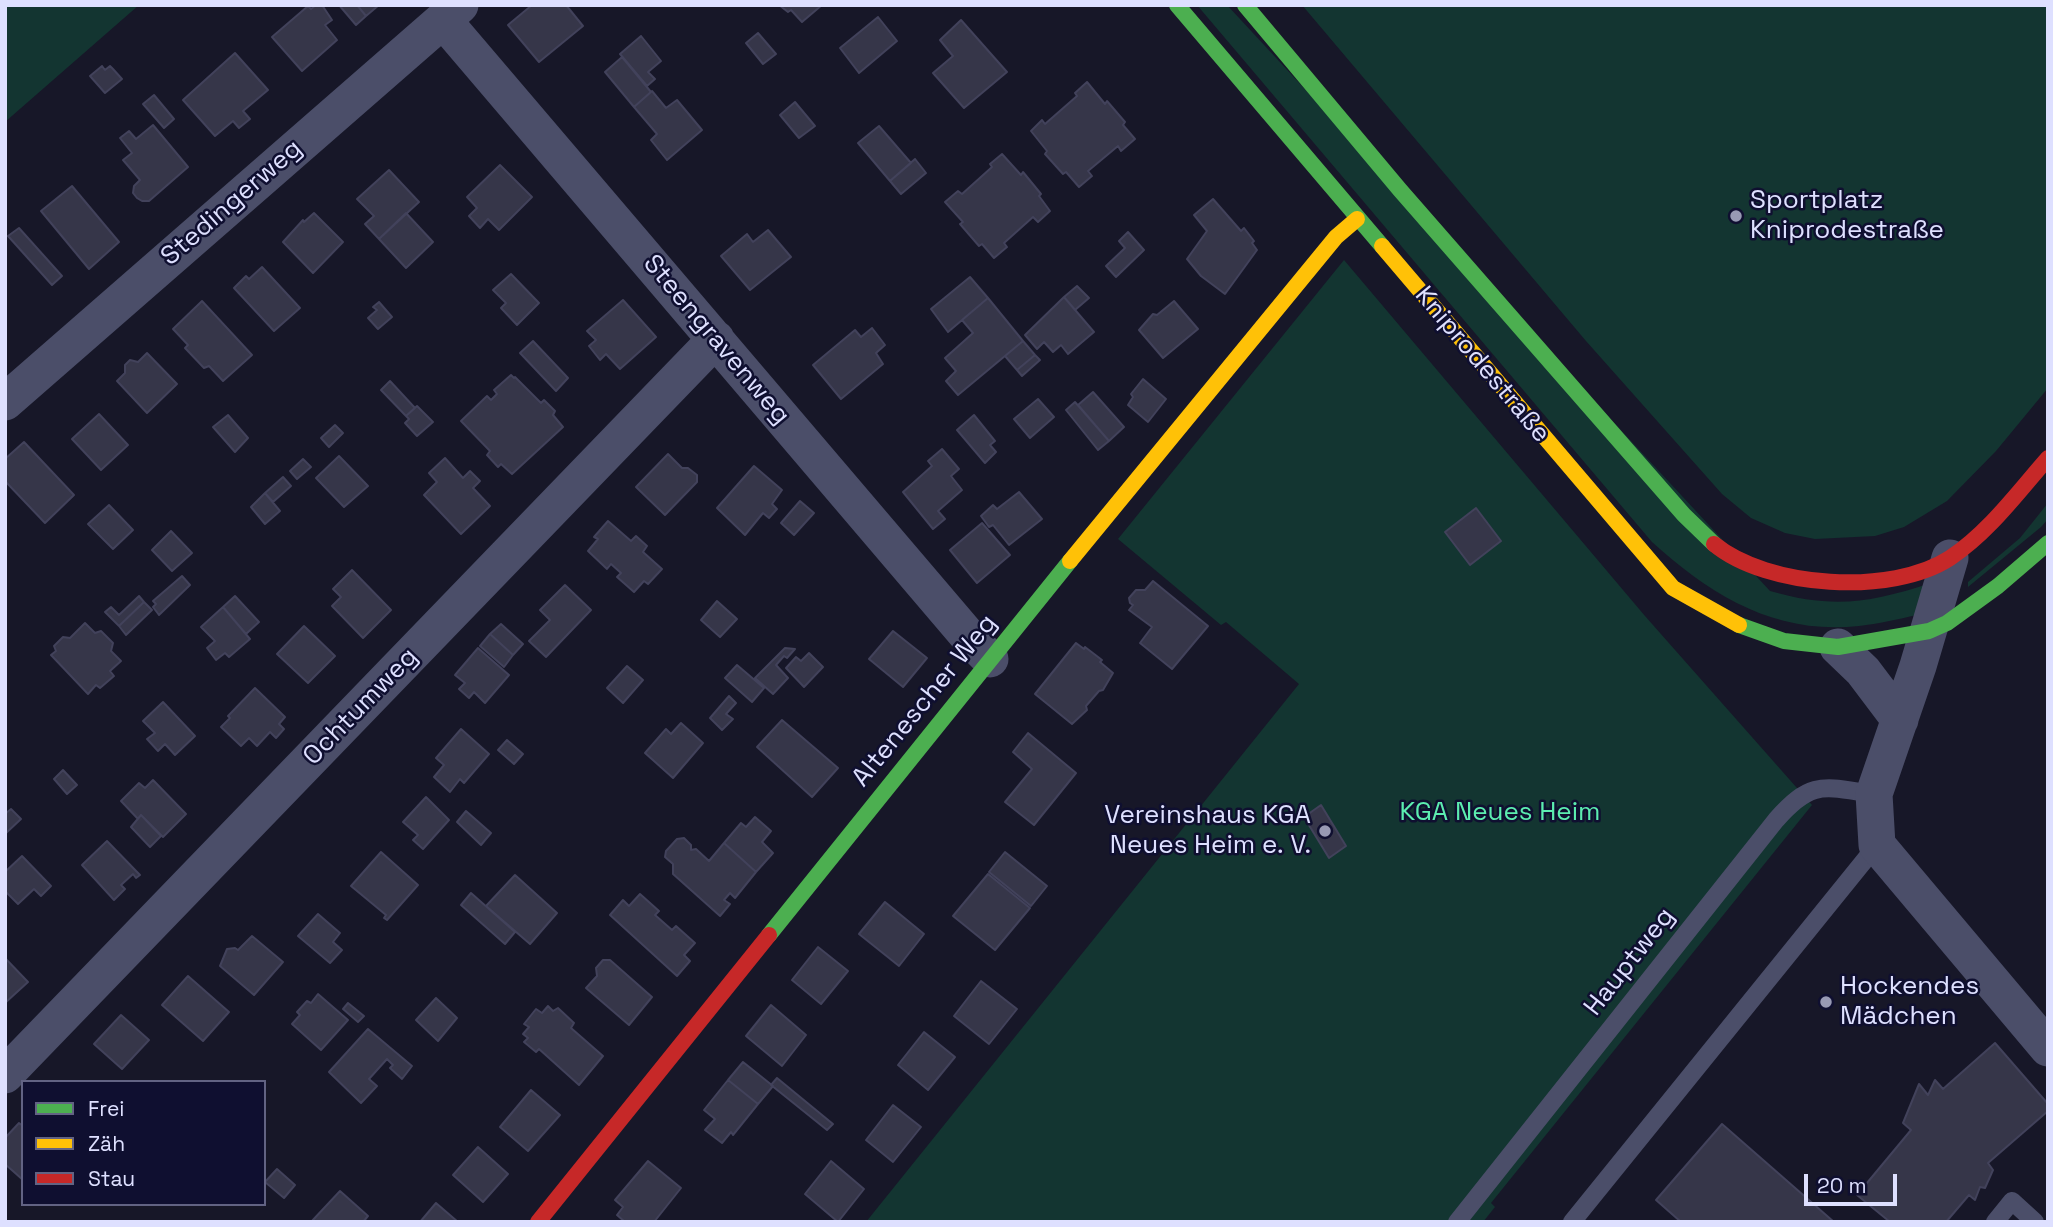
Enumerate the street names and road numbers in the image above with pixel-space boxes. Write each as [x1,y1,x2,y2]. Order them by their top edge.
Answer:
street label: Stedingerweg [155,133,309,273]
street label: Steengravenweg [636,249,796,431]
street label: Kniprodestraße [1408,281,1556,449]
street label: Altenescher Weg [846,609,1004,793]
street label: Ochtumweg [297,642,425,772]
street label: Hauptweg [1578,902,1682,1022]

